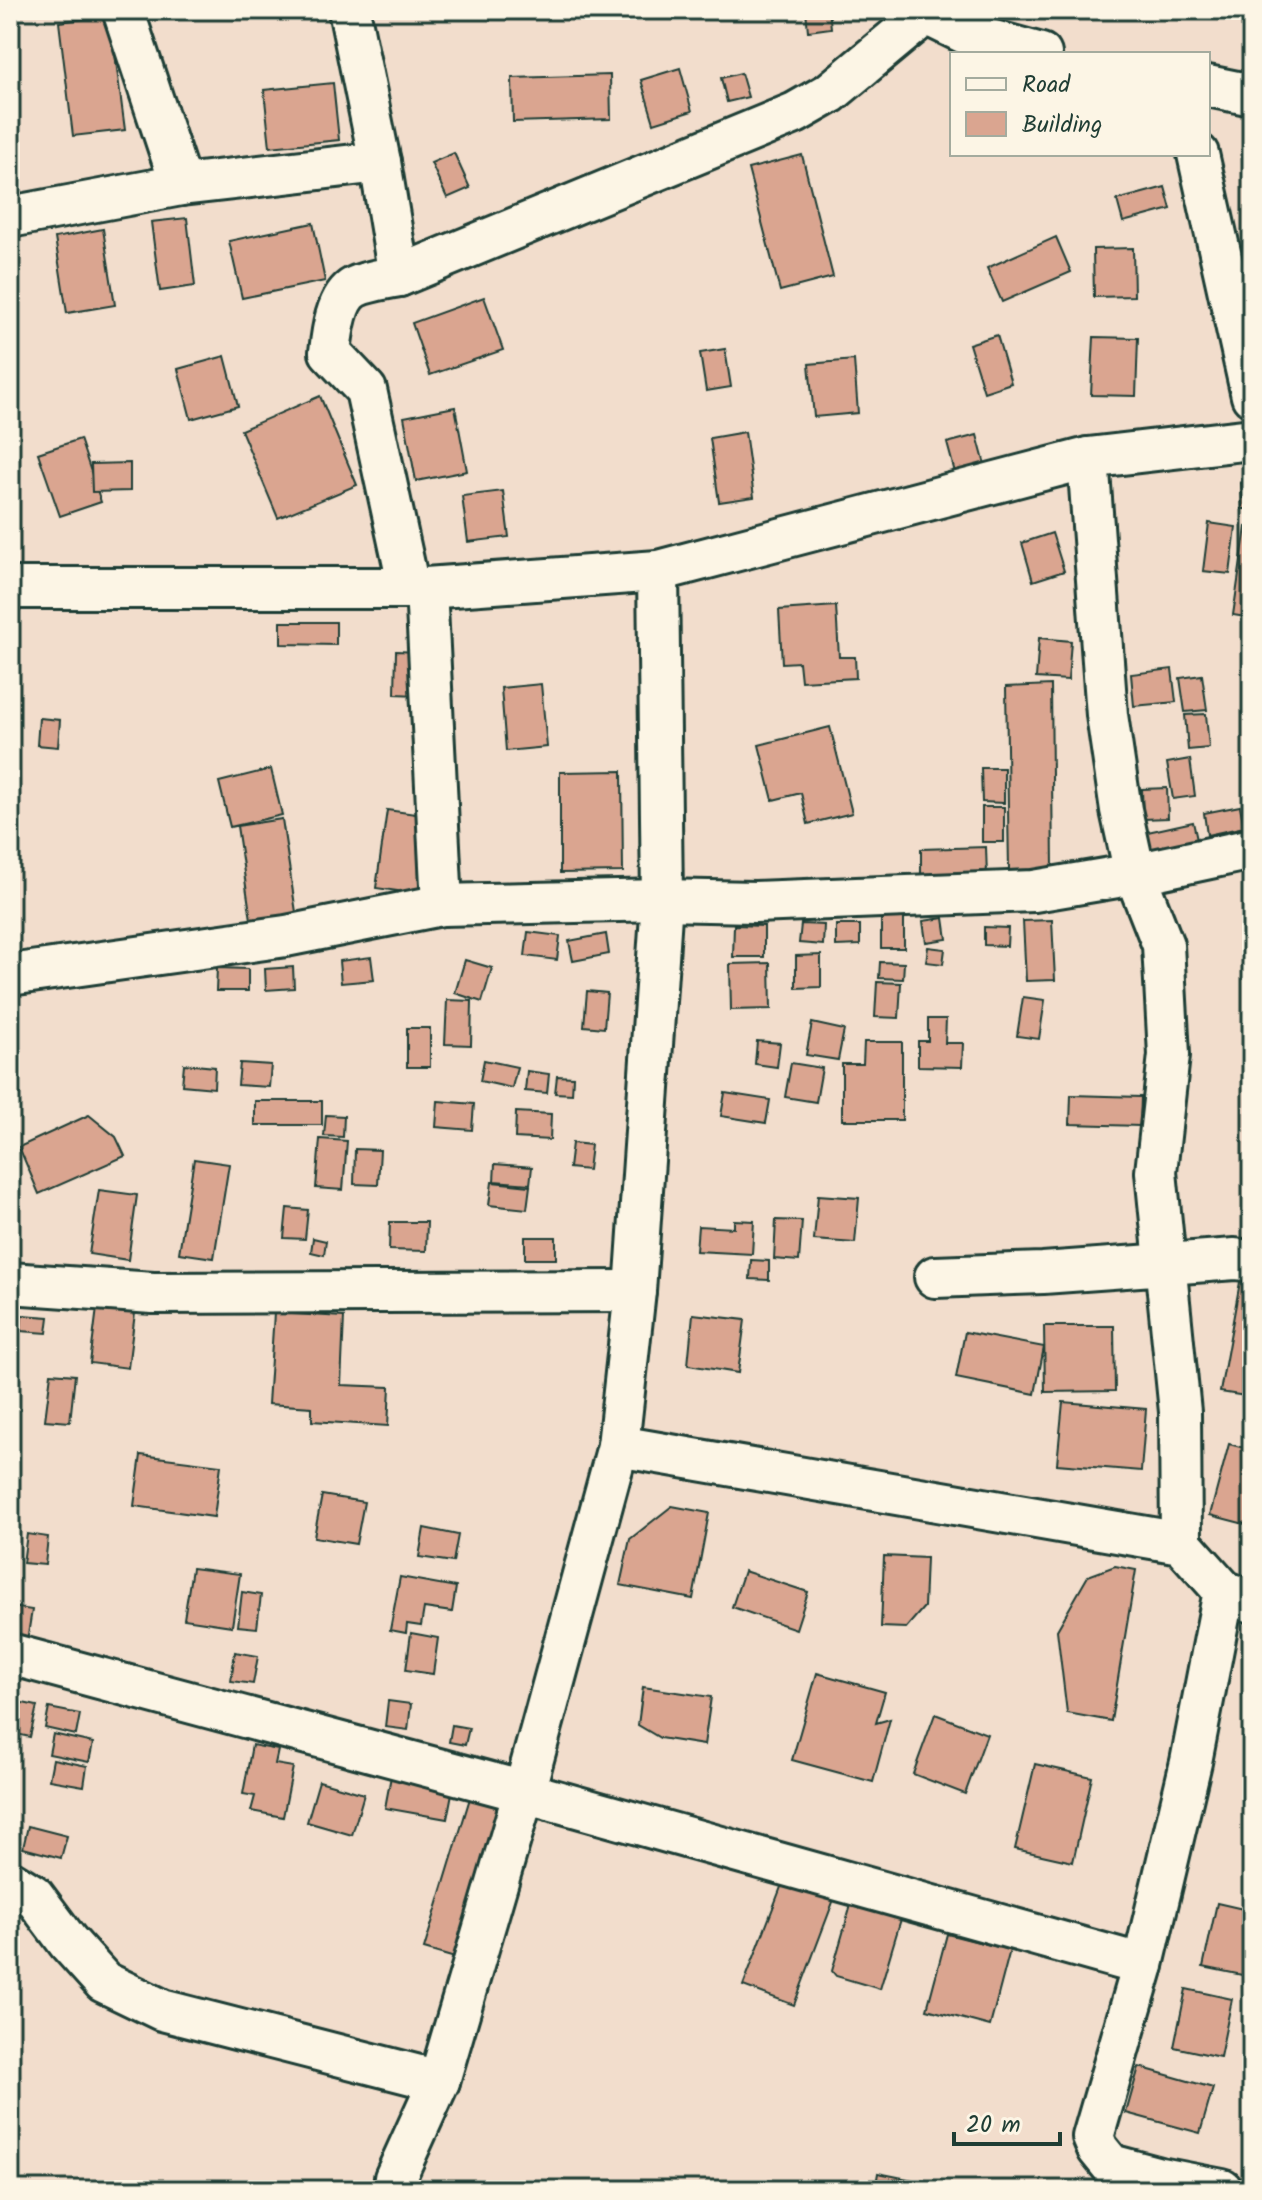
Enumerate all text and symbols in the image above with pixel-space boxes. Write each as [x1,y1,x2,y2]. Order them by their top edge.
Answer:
legend [950,52,1210,156]
text: Road [1022,66,1071,105]
text: Building [1022,106,1102,145]
scale bar [954,2096,1060,2146]
text: 20 m [966,2106,1021,2145]

